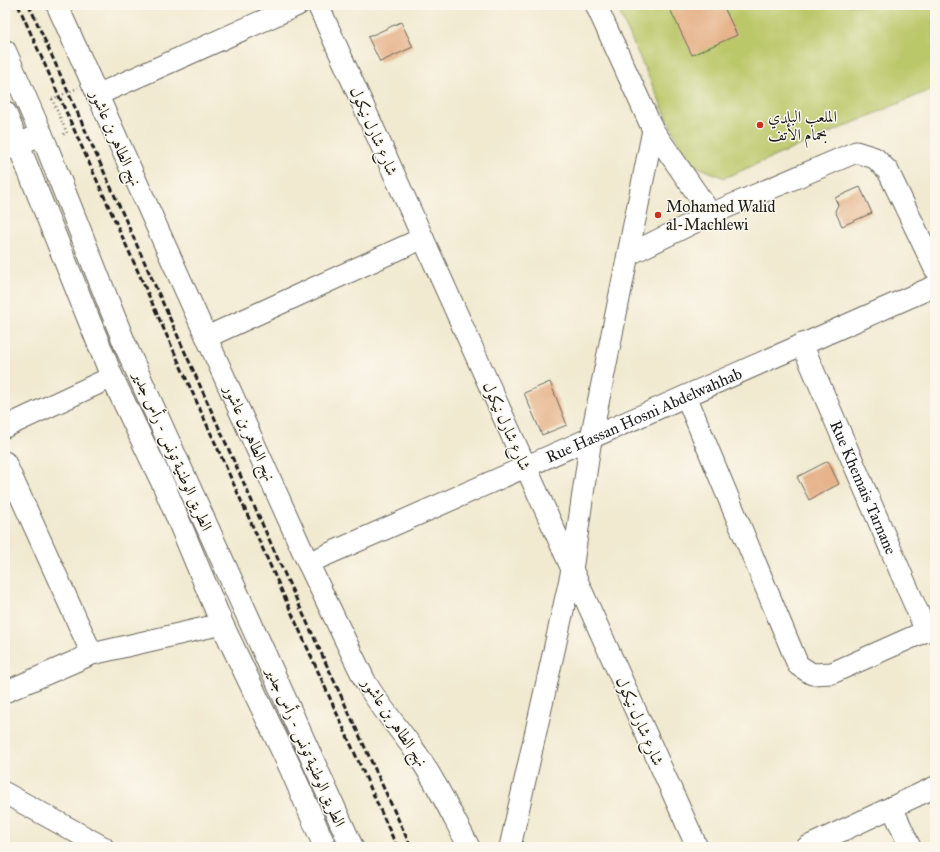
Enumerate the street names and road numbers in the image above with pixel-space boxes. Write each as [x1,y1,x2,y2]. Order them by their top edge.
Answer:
street label: شارع شارل نيكول [342,84,402,180]
street label: نهج الطاهر بن عاشور [81,85,146,191]
street label: Rue Hassan Hosni Abdelwahhab [543,363,745,466]
street label: الطريق الوطنية تونس - رأس جدير [128,366,219,534]
street label: شارع شارل نيكول [475,379,535,475]
street label: نهج الطاهر بن عاشور [215,380,280,486]
street label: Rue Khemais Tarnane [827,417,901,557]
street label: الطريق الوطنية تونس - رأس جدير [261,662,352,830]
street label: نهج الطاهر بن عاشور [353,672,432,773]
street label: شارع شارل نيكول [608,674,668,770]

